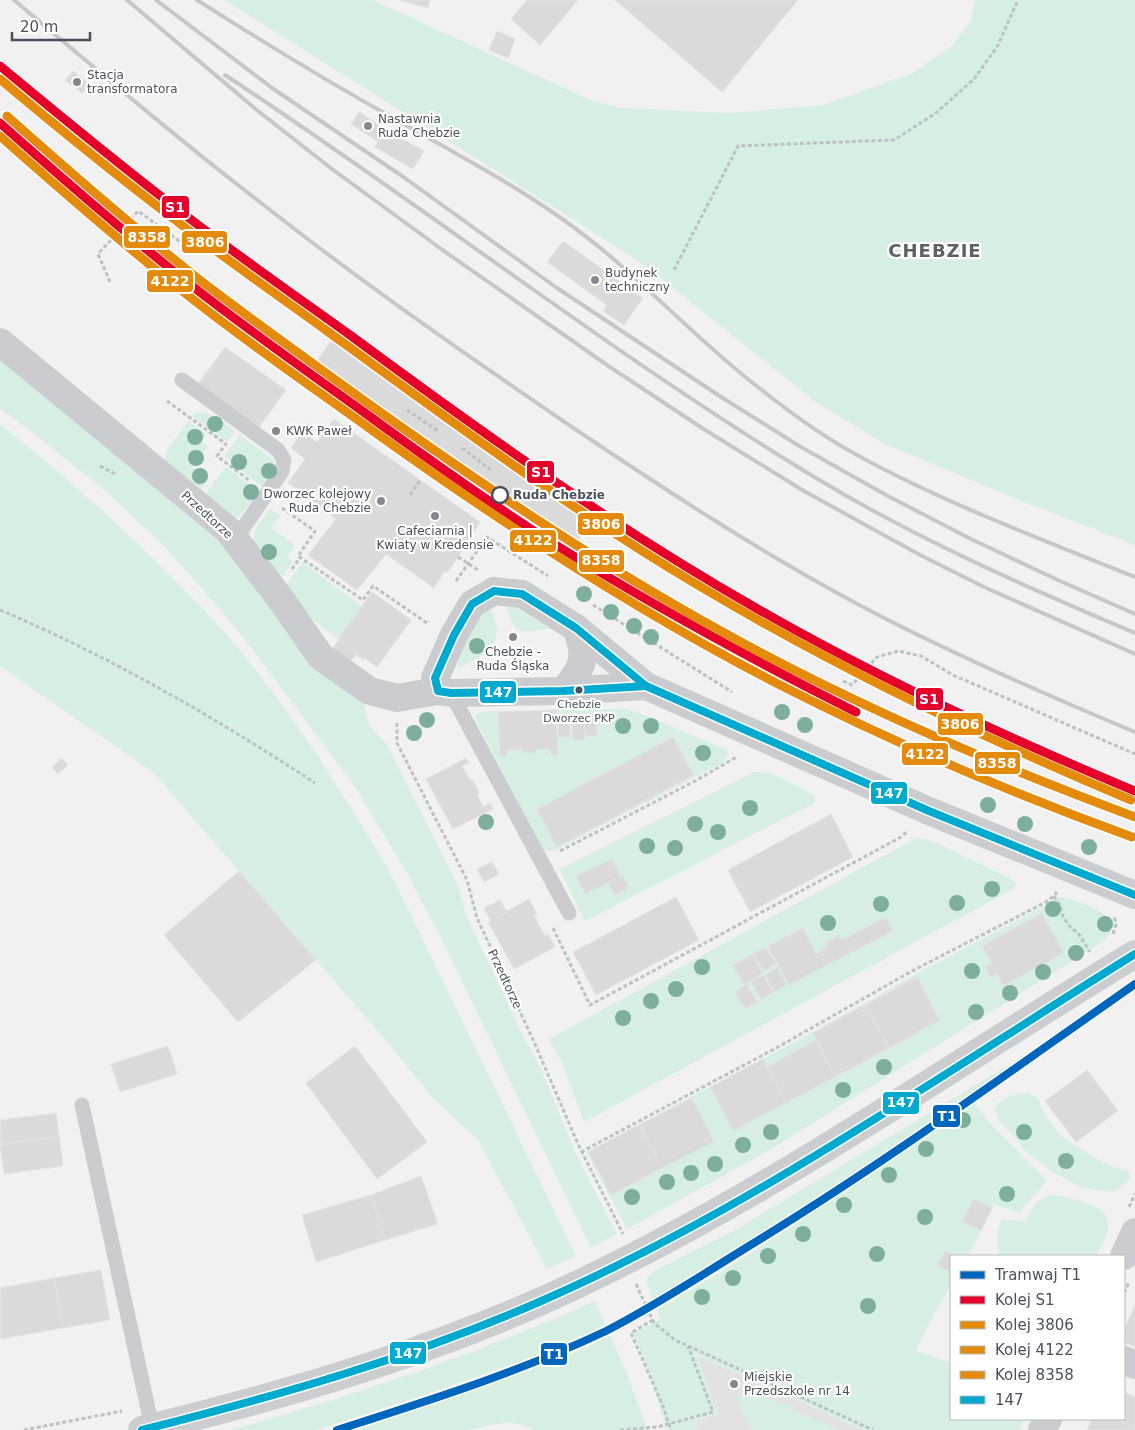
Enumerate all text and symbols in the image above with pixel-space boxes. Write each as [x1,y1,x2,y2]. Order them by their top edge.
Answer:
scale bar [12,10,90,42]
text: 20 m [20,18,58,36]
place label: Stacja transformatora [87,68,178,96]
marker: Stacja transformatora [71,76,83,88]
place label: Nastawnia Ruda Chebzie [378,112,460,140]
marker: Nastawnia Ruda Chebzie [362,120,374,132]
line badge: S1 [161,195,190,219]
text: S1 [165,199,185,215]
line badge: 8358 [123,225,171,249]
text: 8358 [128,229,166,245]
line badge: 3806 [181,230,228,254]
text: 3806 [186,234,224,250]
district label: CHEBZIE [888,240,982,261]
place label: Budynek techniczny [605,266,670,294]
line badge: 4122 [146,269,194,293]
text: 4122 [151,273,189,289]
marker: Budynek techniczny [589,274,601,286]
place label: KWK Paweł [286,424,352,438]
marker: KWK Paweł [270,425,282,437]
line badge: S1 [526,460,555,484]
text: S1 [531,464,551,480]
marker: Ruda Chebzie [491,486,509,504]
place label: Dworzec kolejowy Ruda Chebzie [263,487,371,515]
street label: Przedtorze [179,488,235,542]
place label: Ruda Chebzie [513,488,605,502]
marker: Dworzec kolejowy Ruda Chebzie [375,495,387,507]
marker: Cafeciarnia | Kwiaty w Kredensie [429,510,441,522]
line badge: 3806 [577,512,625,536]
text: 3806 [582,516,620,532]
place label: Cafeciarnia | Kwiaty w Kredensie [376,524,494,552]
line badge: 4122 [509,529,557,553]
text: 4122 [514,532,552,548]
line badge: 8358 [578,549,625,573]
text: 8358 [582,552,620,568]
marker: Chebzie - Ruda Śląska [507,631,519,643]
place label: Chebzie - Ruda Śląska [477,645,549,673]
line badge: 147 [479,680,517,704]
text: 147 [483,684,513,700]
marker: Chebzie Dworzec PKP [574,685,584,695]
line badge: S1 [915,687,944,711]
text: S1 [919,691,939,707]
place label: Chebzie Dworzec PKP [543,698,615,725]
line badge: 3806 [937,712,984,736]
text: 3806 [941,716,979,732]
line badge: 4122 [901,742,949,766]
text: 4122 [906,746,944,762]
line badge: 8358 [974,751,1021,775]
text: 8358 [978,755,1016,771]
line badge: 147 [870,781,908,805]
text: 147 [874,785,904,801]
street label: Przedtorze [485,947,525,1011]
line badge: 147 [882,1091,920,1115]
text: 147 [886,1094,916,1110]
line badge: T1 [932,1104,961,1128]
text: T1 [937,1108,957,1124]
legend [950,1255,1125,1420]
text: Tramwaj T1 [994,1266,1081,1284]
text: Kolej S1 [995,1291,1055,1309]
text: Kolej 3806 [995,1316,1074,1334]
line badge: 147 [389,1341,427,1365]
text: Kolej 4122 [995,1341,1074,1359]
line badge: T1 [540,1342,568,1366]
text: 147 [393,1345,423,1361]
text: T1 [544,1346,564,1362]
text: Kolej 8358 [995,1366,1074,1384]
place label: Miejskie Przedszkole nr 14 [744,1370,850,1398]
marker: Miejskie Przedszkole nr 14 [728,1378,740,1390]
text: 147 [995,1391,1024,1409]

